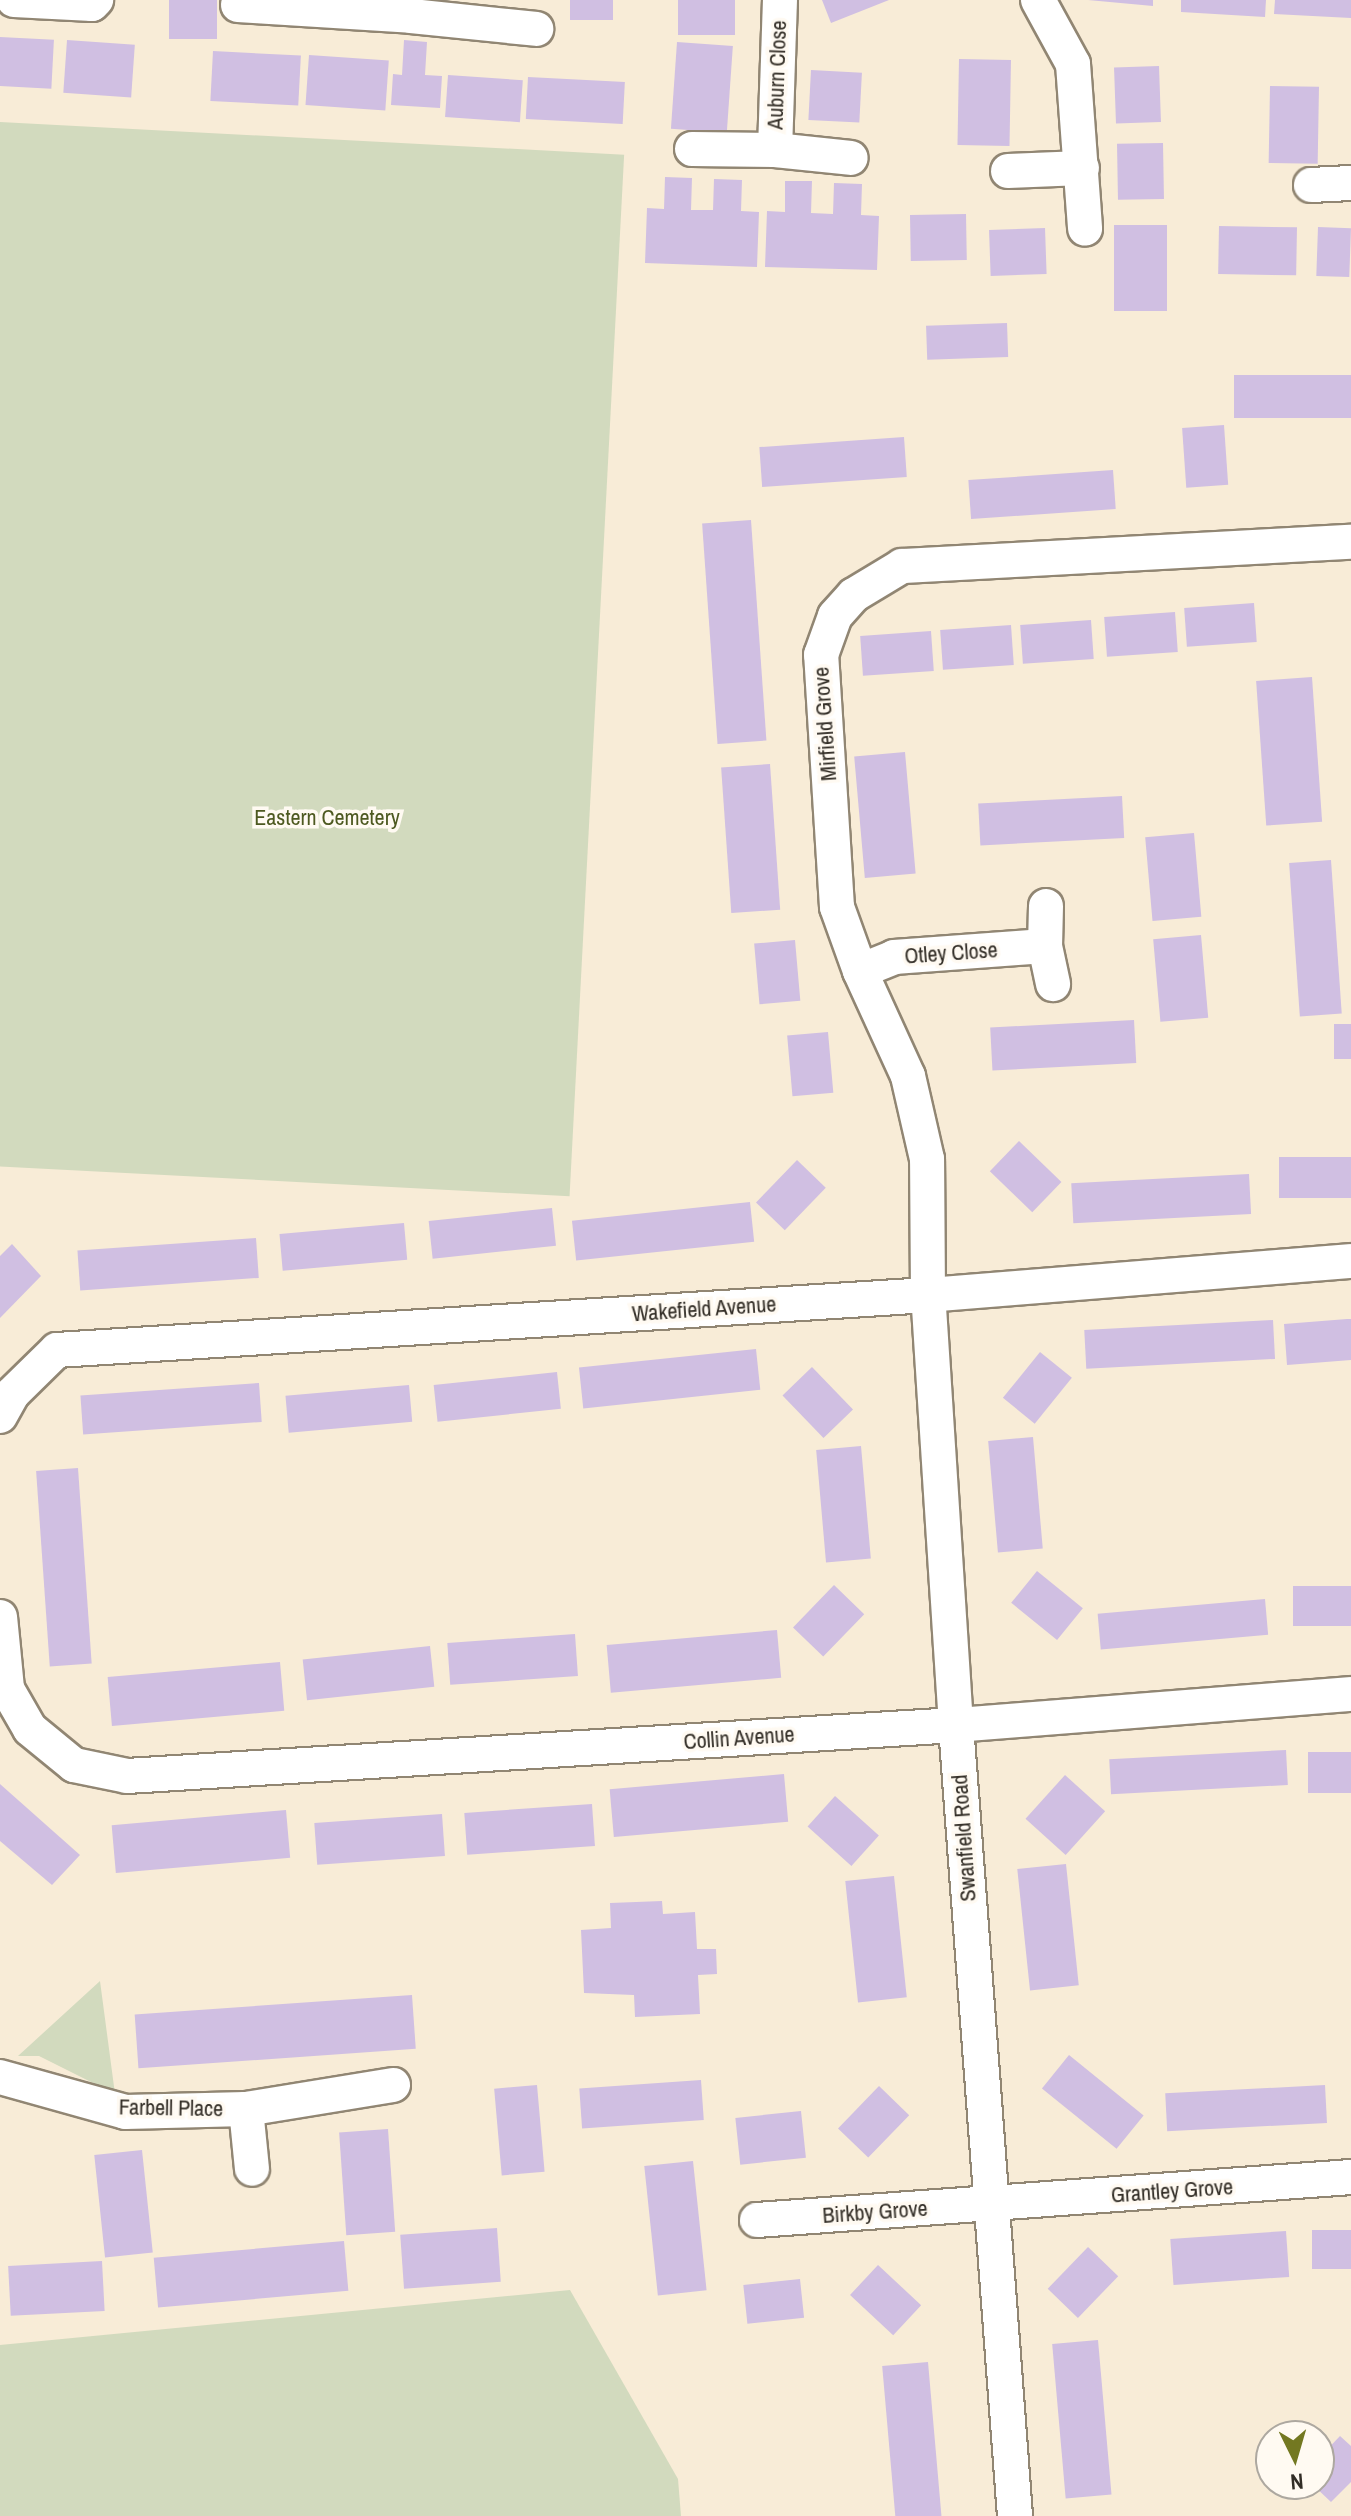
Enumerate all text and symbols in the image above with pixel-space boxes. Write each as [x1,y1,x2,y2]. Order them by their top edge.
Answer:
street label: Auburn Close [762,20,792,130]
street label: Mirfield Grove [808,666,842,782]
park label: Eastern Cemetery [254,805,400,831]
street label: Otley Close [904,937,998,969]
street label: Wakefield Avenue [631,1291,777,1327]
street label: Collin Avenue [682,1721,796,1755]
street label: Swanfield Road [946,1774,982,1902]
street label: Farbell Place [119,2094,223,2122]
street label: Grantley Grove [1110,2174,1234,2208]
street label: Birkby Grove [822,2195,928,2229]
north arrow [1255,2420,1335,2500]
text: N [1289,2466,1305,2497]

